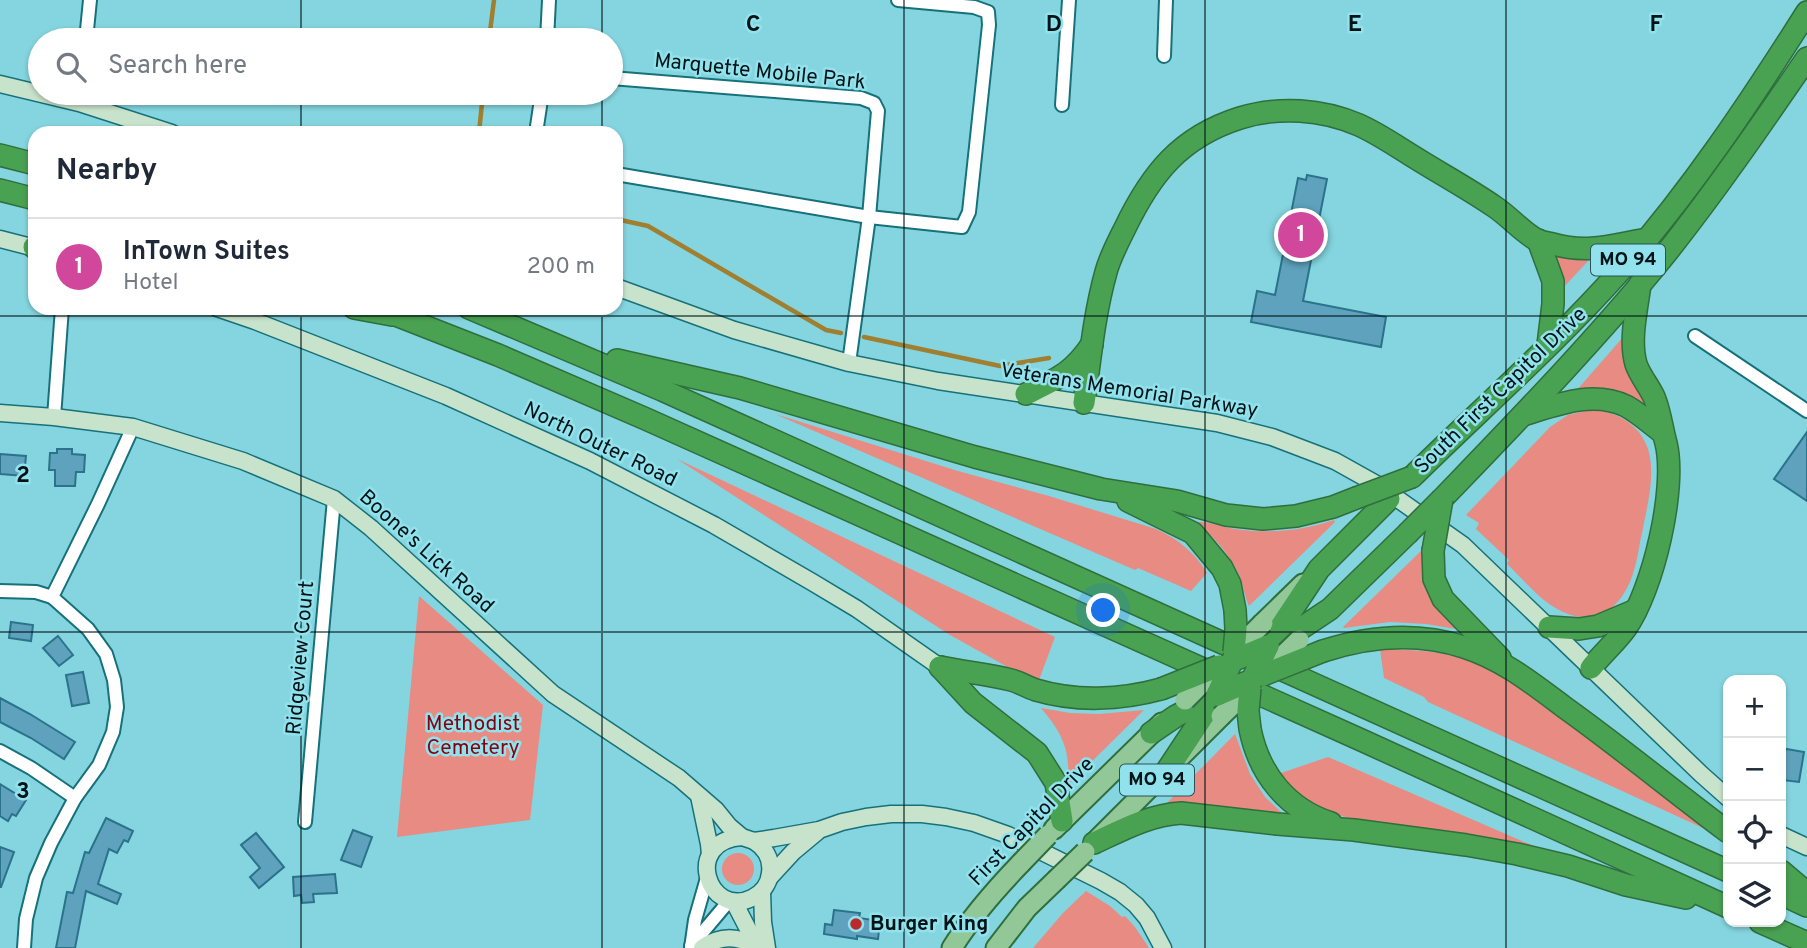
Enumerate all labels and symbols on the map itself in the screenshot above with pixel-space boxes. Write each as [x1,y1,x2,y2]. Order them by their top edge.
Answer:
text: C [746,11,760,40]
text: D [1046,11,1062,40]
text: E [1348,11,1362,40]
text: F [1649,11,1663,40]
street label: Marquette Mobile Park [653,47,867,97]
pin: 1 [1278,209,1324,261]
road number: MO 94 [1591,244,1665,276]
street label: South First Capitol Drive [1409,302,1593,480]
street label: Veterans Memorial Parkway [998,357,1260,425]
street label: North Outer Road [519,396,681,494]
text: 2 [16,462,30,491]
street label: Boone's Lick Road [353,484,499,620]
street label: Ridgeview Court [281,580,321,736]
your location [1086,593,1120,627]
park label: Methodist Cemetery [426,711,520,762]
street label: First Capitol Drive [963,752,1101,892]
road number: MO 94 [1120,764,1194,796]
text: 3 [16,778,30,807]
place label: Burger King [870,911,988,938]
marker: Burger King [848,916,864,932]

